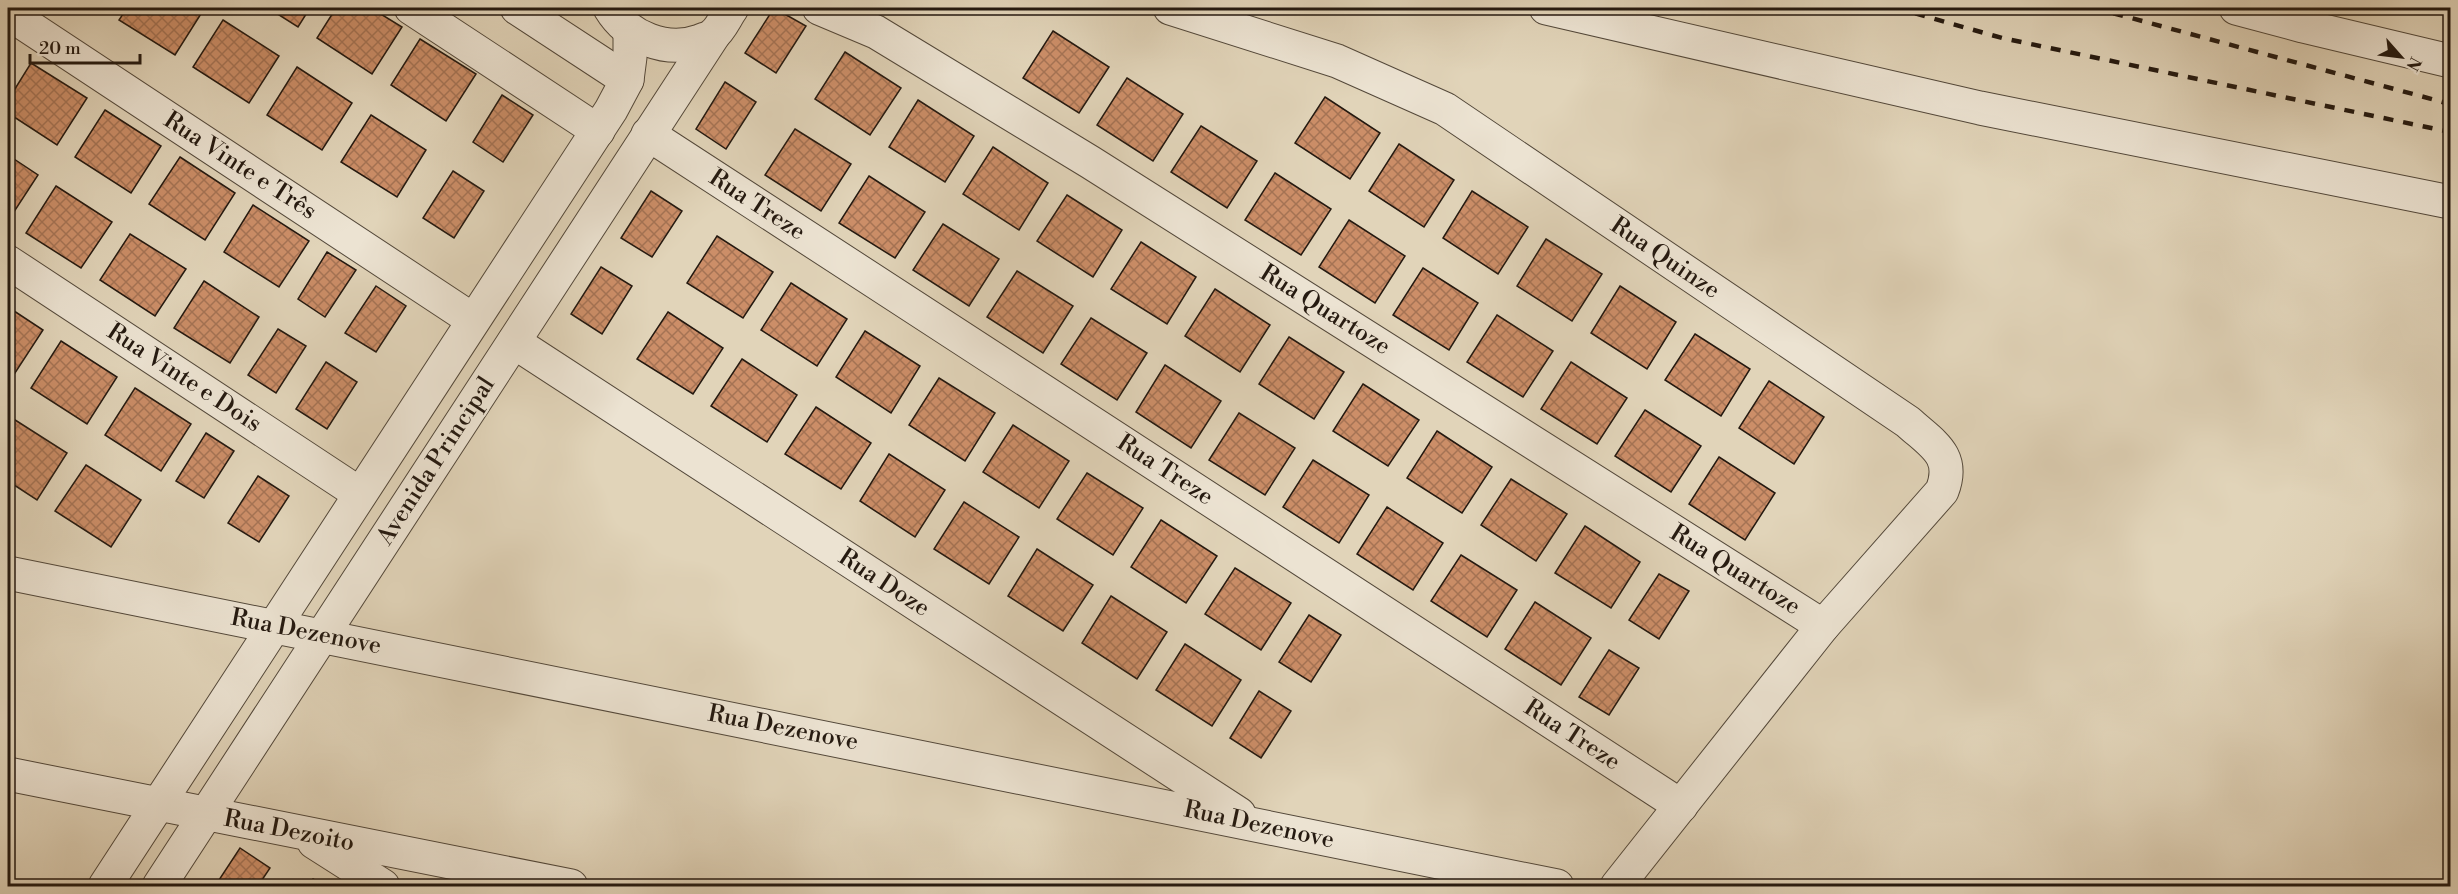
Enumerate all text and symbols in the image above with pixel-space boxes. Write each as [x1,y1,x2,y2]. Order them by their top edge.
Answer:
scale bar [30,27,140,65]
north arrow [2371,27,2431,87]
text: 20 m [39,37,81,60]
text: N [2401,53,2425,74]
street label: Rua Vinte e Três [158,105,322,227]
street label: Rua Treze [703,163,811,247]
street label: Rua Quinze [1605,210,1725,306]
street label: Rua Quartoze [1254,258,1396,362]
street label: Rua Vinte e Dois [101,317,267,439]
street label: Avenida Principal [370,371,502,552]
street label: Rua Treze [1111,428,1219,512]
street label: Rua Quartoze [1664,518,1806,622]
street label: Rua Doze [833,542,935,624]
street label: Rua Dezenove [228,603,384,661]
street label: Rua Treze [1518,693,1626,777]
street label: Rua Dezenove [705,699,861,757]
street label: Rua Dezenove [1181,794,1337,856]
street label: Rua Dezoito [221,804,357,858]

